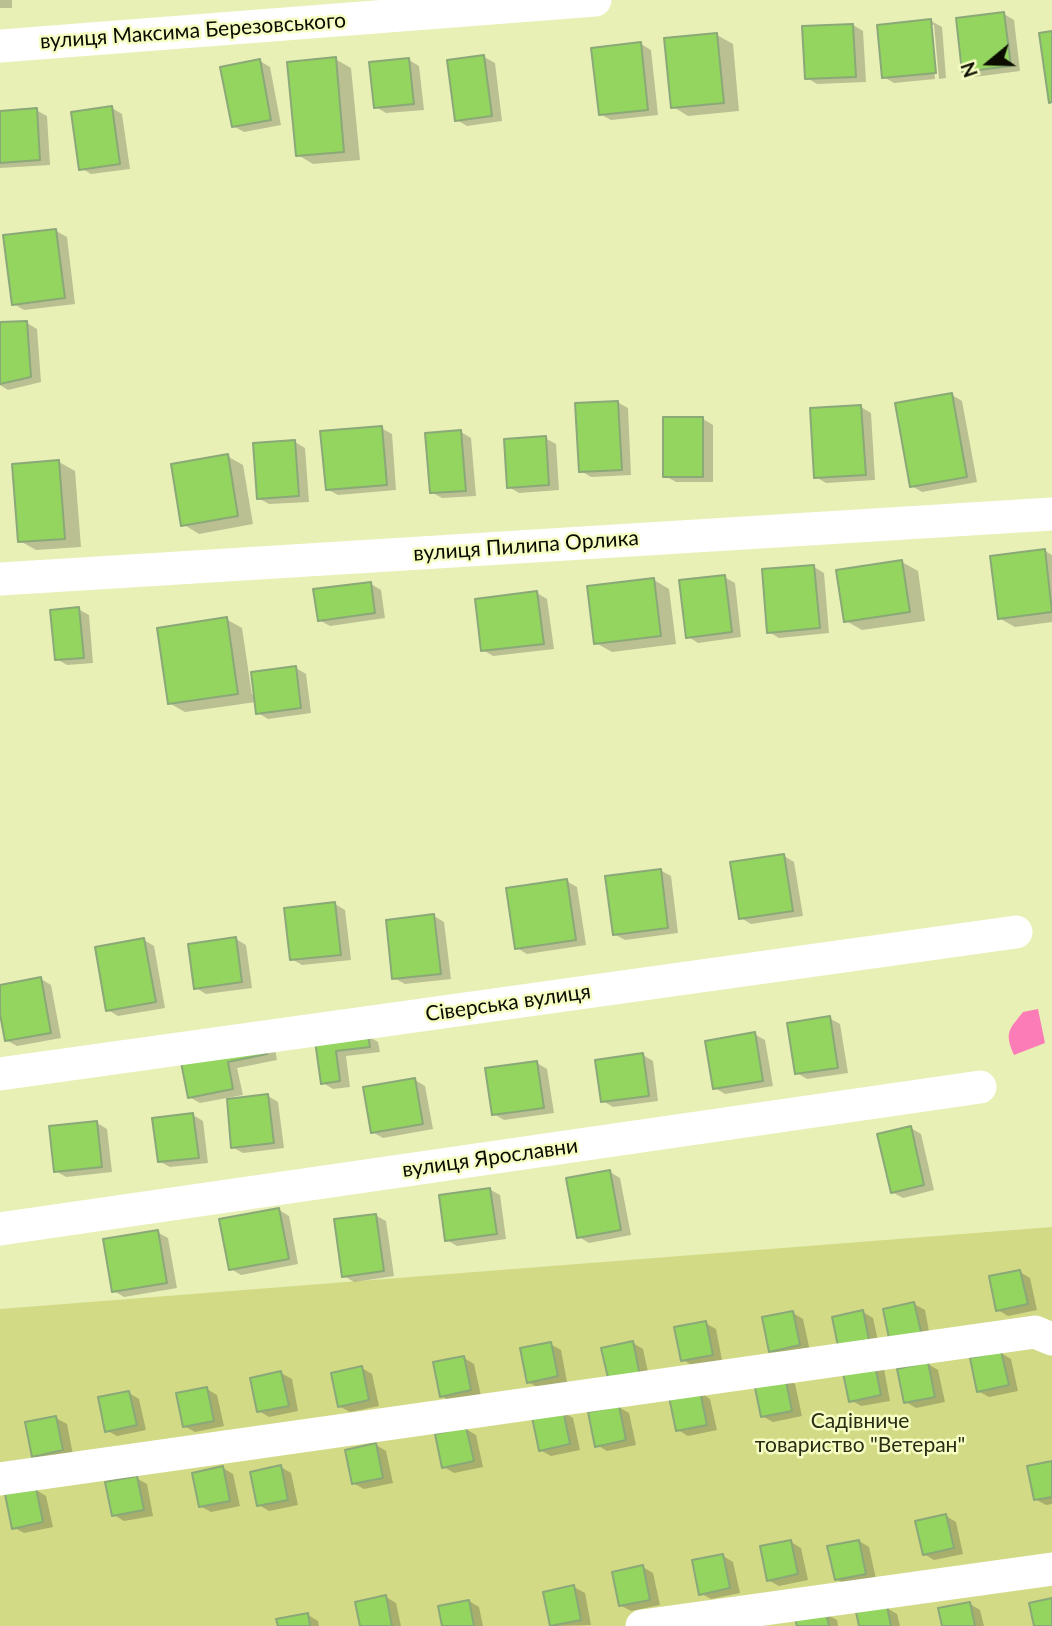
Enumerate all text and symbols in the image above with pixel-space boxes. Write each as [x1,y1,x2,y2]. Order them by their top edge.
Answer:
street label: вулиця Максима Березовського [39,8,347,54]
north arrow [954,28,1024,98]
text: N [955,59,982,81]
street label: вулиця Пилипа Орлика [412,526,640,566]
street label: Сіверська вулиця [424,979,592,1027]
street label: вулиця Ярославни [400,1133,580,1183]
park label: Садівниче товариство "Ветеран" [755,1408,965,1458]

